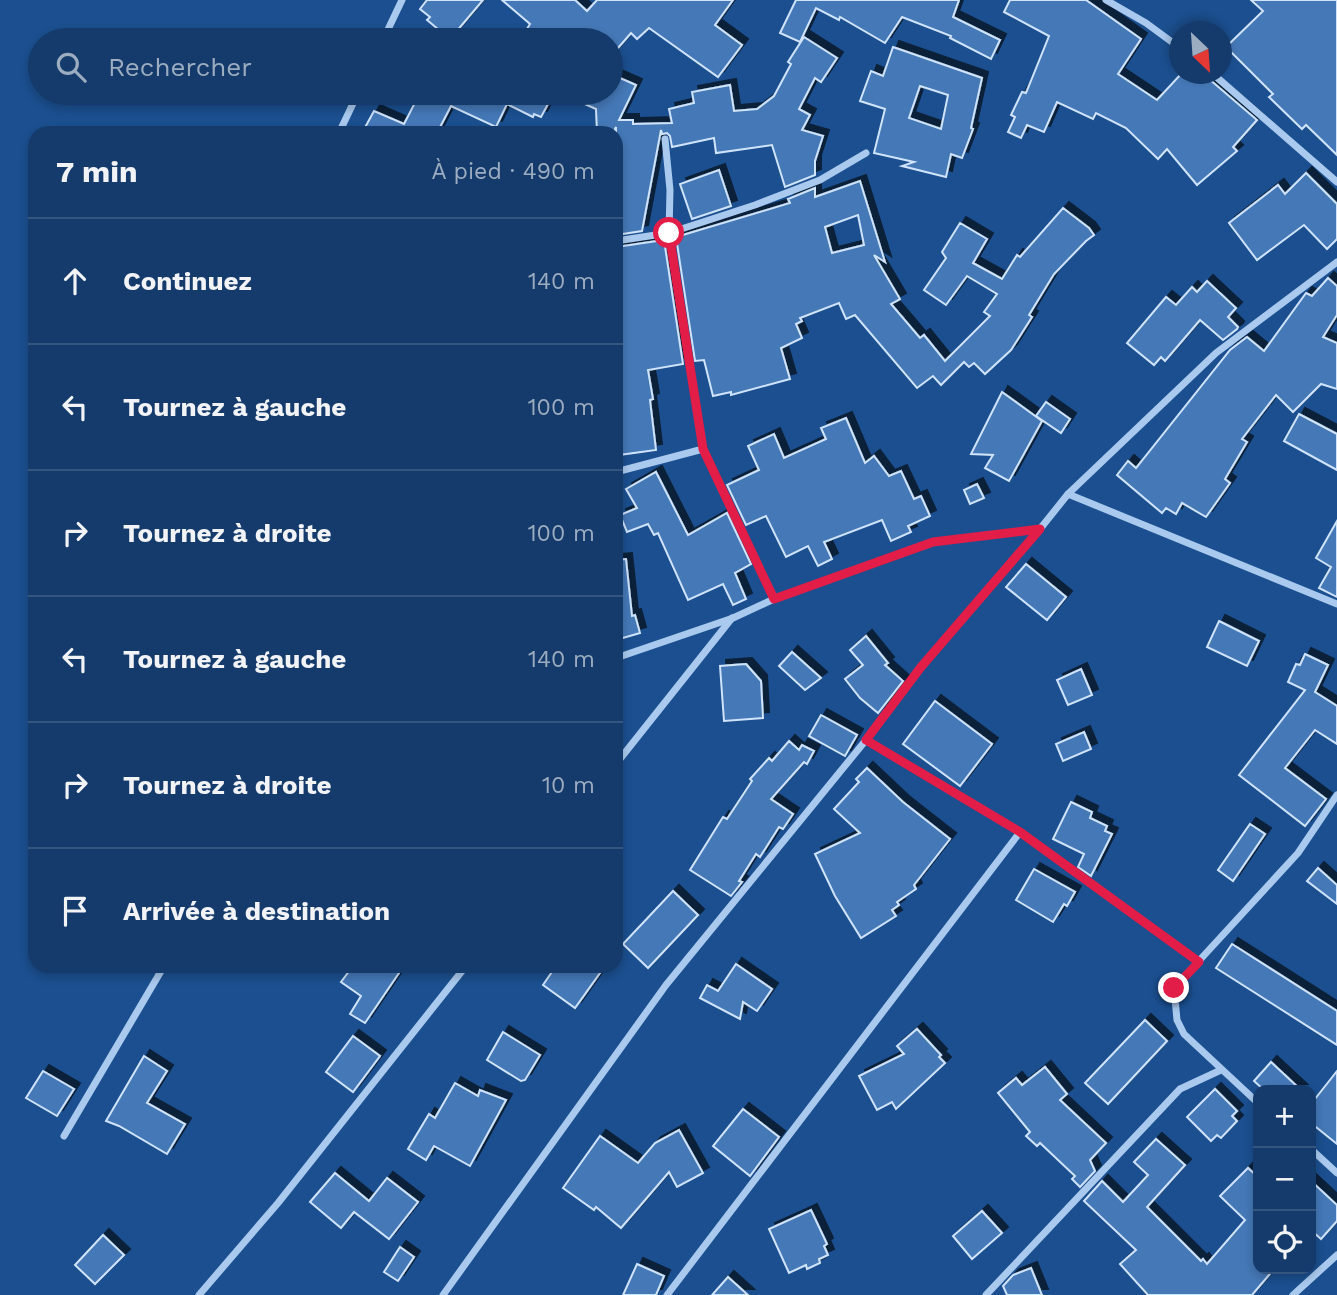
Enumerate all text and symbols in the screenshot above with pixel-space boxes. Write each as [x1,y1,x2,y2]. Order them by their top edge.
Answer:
north arrow [1169,21,1232,84]
search box [28,28,623,105]
icon: search [52,48,90,86]
text: Rechercher [108,52,252,82]
text: 7 min [56,154,138,189]
text: À pied · 490 m [431,158,595,185]
route start [653,217,684,248]
icon: ahead [56,262,94,300]
text: Continuez [123,266,252,296]
text: 140 m [528,268,595,295]
icon: left [56,388,94,426]
text: Tournez à gauche [123,392,346,422]
text: 100 m [528,394,595,421]
icon: right [56,514,94,552]
text: Tournez à droite [123,518,332,548]
text: 100 m [528,520,595,547]
icon: left [56,640,94,678]
text: Tournez à gauche [123,644,346,674]
text: 140 m [528,646,595,673]
icon: right [56,766,94,804]
text: Tournez à droite [123,770,332,800]
text: 10 m [542,772,595,799]
icon: arrive [56,892,94,930]
text: Arrivée à destination [123,896,390,926]
route end [1158,972,1189,1003]
map controls [1253,1085,1316,1274]
button: + [1253,1085,1316,1148]
button: − [1253,1148,1316,1211]
button: locate [1253,1211,1316,1274]

